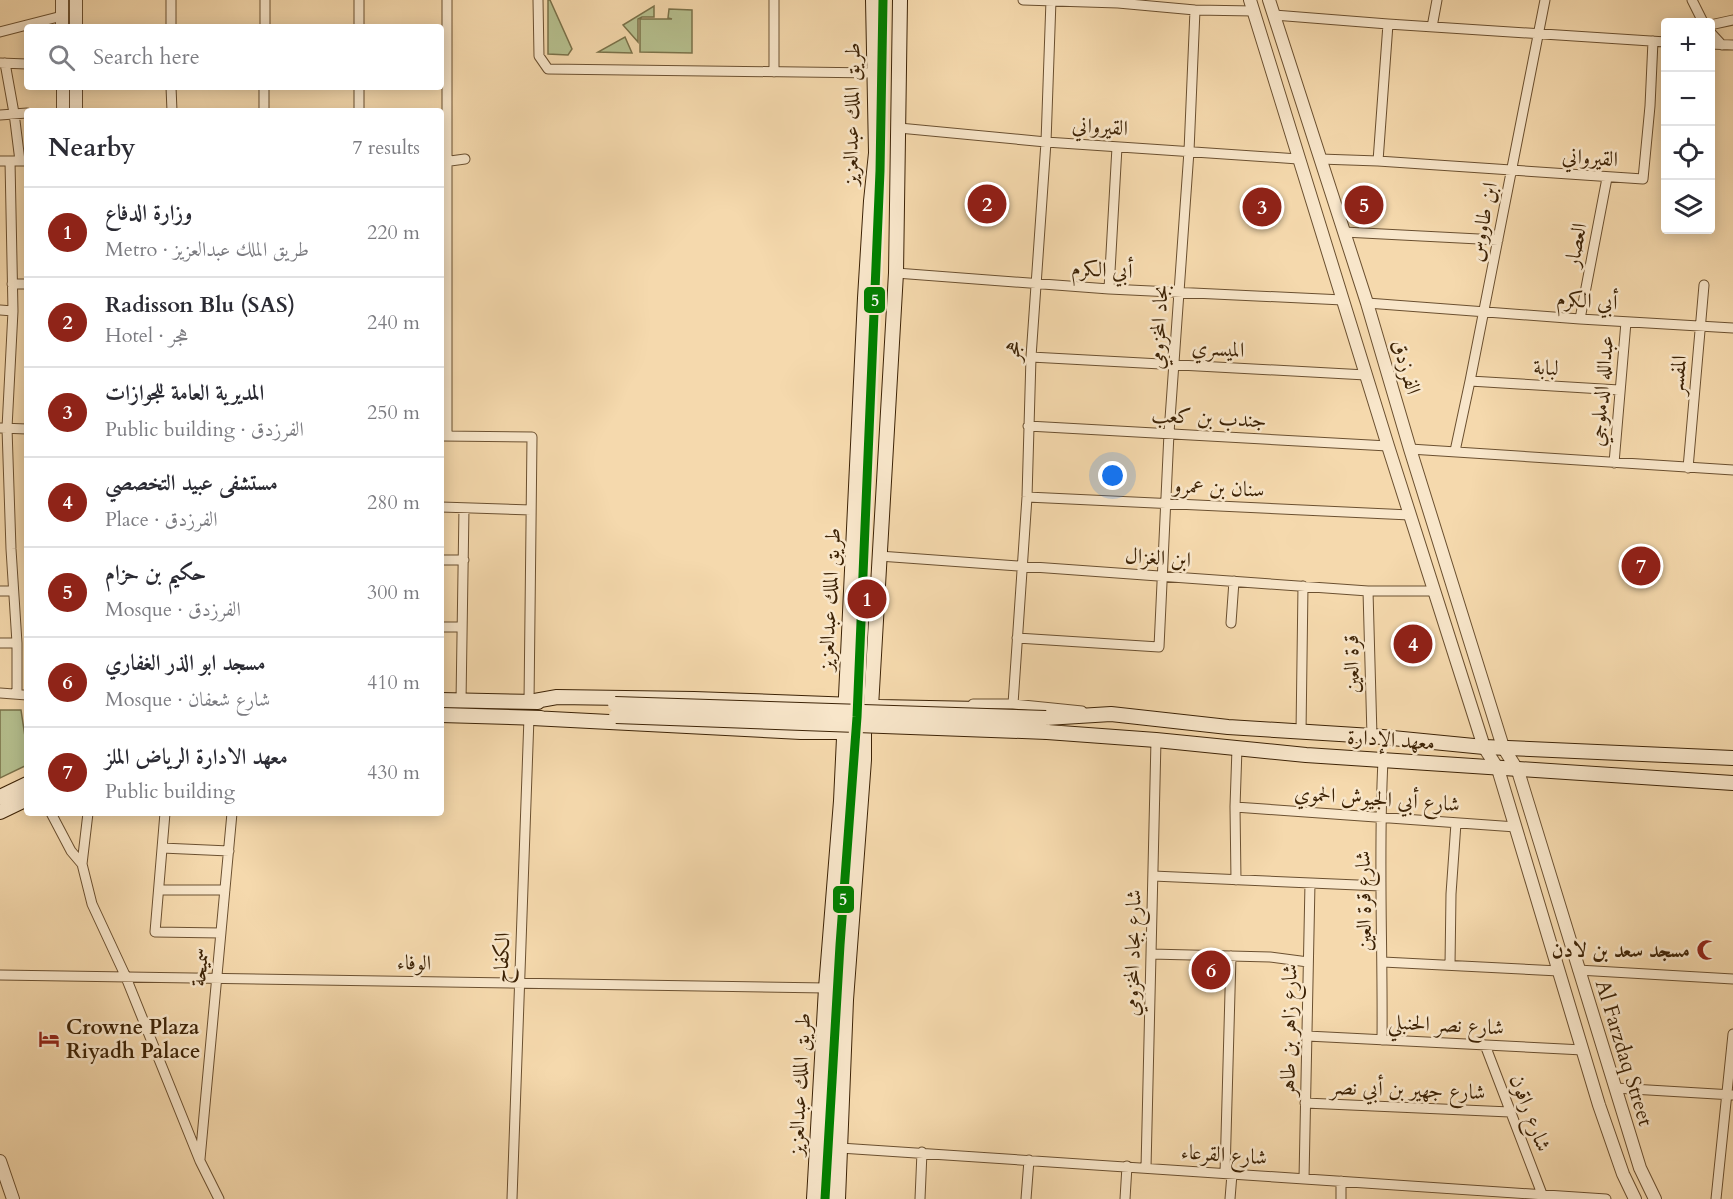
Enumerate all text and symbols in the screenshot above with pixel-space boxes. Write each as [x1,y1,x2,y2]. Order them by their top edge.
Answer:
map controls [1661,18,1715,234]
button: + [1661,18,1715,72]
search box [24,24,444,90]
icon: search [45,41,78,74]
text: Search here [93,42,200,72]
street label: طريق الملك عبدالعزيز [836,42,868,188]
button: − [1661,72,1715,126]
street label: القيرواني [1071,111,1129,145]
button: locate [1661,126,1715,180]
text: Nearby [48,130,136,165]
text: 7 results [352,134,420,161]
street label: القيرواني [1561,142,1619,176]
street label: ابن طاووس [1461,180,1505,264]
button: layers [1661,180,1715,234]
pin: 2 [968,182,1006,226]
pin: 5 [1344,182,1384,228]
pin: 3 [1242,184,1282,230]
text: وزارة الدفاع [105,198,192,228]
text: 1 [62,219,73,246]
text: 220 m [367,219,420,246]
street label: العصار [1557,220,1594,271]
text: Metro · طريق الملك عبدالعزيز [105,236,309,263]
street label: أبي الكرم [1070,253,1134,289]
street label: أبي الكرم [1555,283,1619,321]
street label: بجاد المخزومي [1142,284,1178,370]
line badge: 5 [863,286,886,314]
text: Radisson Blu (SAS) [105,290,295,320]
text: 5 [871,290,879,312]
text: 2 [62,309,73,336]
text: 240 m [367,309,420,336]
text: Hotel · هجر [105,322,189,349]
street label: الميسري [1191,333,1245,366]
street label: عبدالله الدملوجي [1583,334,1623,448]
street label: الفرزدق [1384,336,1428,398]
street label: هجر [998,340,1028,364]
street label: لبابة [1532,353,1560,383]
street label: المفسر [1662,354,1694,398]
text: المديرية العامة للجوازات [105,378,264,408]
text: 3 [62,399,73,426]
text: 250 m [367,399,420,426]
street label: جندب بن كعب [1151,401,1267,435]
text: Public building · الفرزدق [105,416,304,443]
your location [1098,461,1127,490]
text: مستشفى عبيد التخصصي [105,468,278,498]
street label: سنان بن عمرو [1171,471,1265,505]
text: 4 [62,489,73,516]
text: 280 m [367,489,420,516]
text: Place · الفرزدق [105,506,218,533]
street label: طريق الملك عبدالعزيز [812,527,848,673]
street label: ابن الغزال [1124,541,1192,575]
pin: 7 [1622,544,1660,588]
text: حكيم بن حزام [105,558,206,588]
pin: 1 [848,576,886,622]
text: 5 [62,579,73,606]
text: 300 m [367,579,420,606]
text: Mosque · الفرزدق [105,596,241,623]
pin: 4 [1394,622,1432,666]
street label: قرة العين [1337,634,1367,694]
text: مسجد ابو الذر الغفاري [105,648,265,678]
text: 6 [62,669,73,696]
text: 410 m [367,669,420,696]
text: Mosque · شارع شعفان [105,686,270,713]
street label: معهد الإدارة [1346,722,1436,759]
text: معهد الادارة الرياض الملز [105,742,288,772]
text: 7 [62,759,73,786]
text: 430 m [367,759,420,786]
text: Public building [105,778,235,805]
street label: شارع أبي الجيوش الحموي [1293,778,1461,822]
street label: شارع قرة العين [1349,850,1382,952]
line badge: 5 [832,885,855,914]
text: 5 [839,889,847,911]
street label: شارع بجاد المخزومي [1117,889,1152,1017]
street label: الكفاح [487,932,521,984]
place label: مسجد سعد بن لادن [1552,936,1690,965]
mosque icon: مسجد سعد بن لادن [1695,938,1719,962]
street label: سميحة [184,946,216,988]
street label: الوفاء [397,948,431,978]
pin: 6 [1192,948,1230,992]
street label: شارع زاهر بن طاهر [1273,964,1308,1098]
street label: Al Farzdaq Street [1588,976,1660,1130]
street label: شارع نصر الحنبلي [1387,1007,1505,1048]
street label: طريق الملك عبدالعزيز [782,1012,818,1158]
place label: Crowne Plaza Riyadh Palace [66,1013,200,1066]
hotel icon: Crowne Plaza Riyadh Palace [37,1027,61,1051]
street label: شارع راقون [1499,1070,1558,1157]
street label: شارع جهير بن أبي نصر [1328,1072,1486,1110]
street label: شارع القرعاء [1180,1138,1268,1175]

